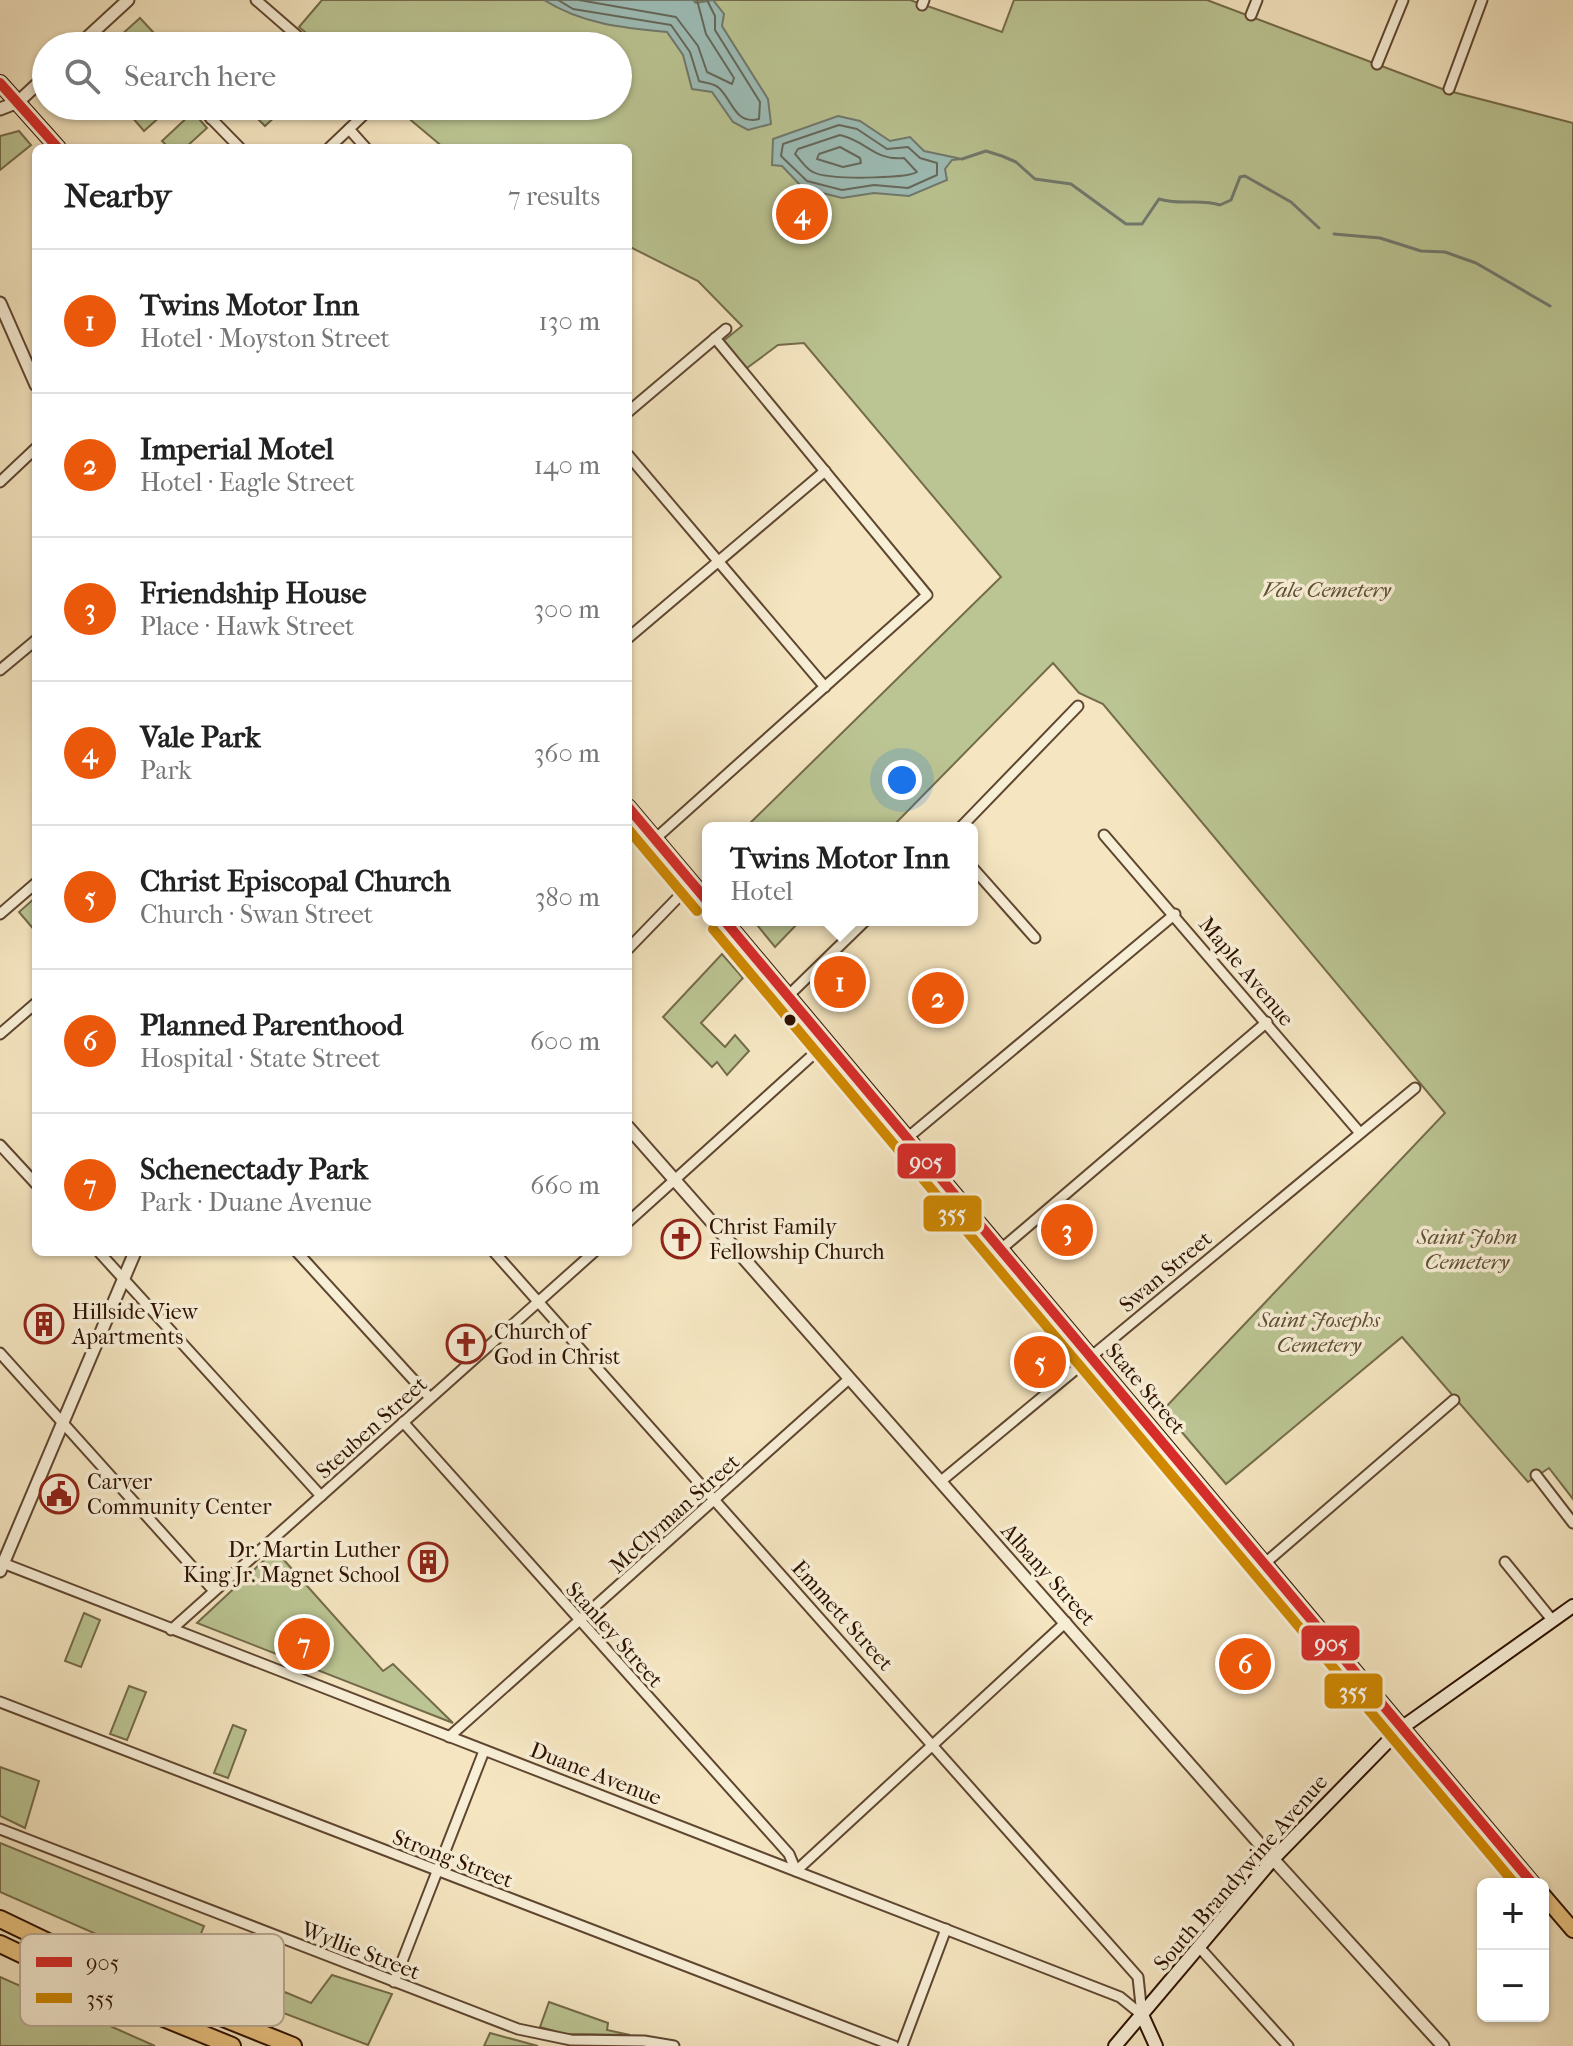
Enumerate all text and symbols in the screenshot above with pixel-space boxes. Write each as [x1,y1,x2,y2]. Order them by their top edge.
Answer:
search box [32,32,632,120]
icon: search [60,54,104,98]
text: Search here [124,59,276,94]
text: Nearby [64,176,171,216]
text: 7 results [508,181,600,212]
pin: 4 [776,184,828,244]
text: Twins Motor Inn [140,288,359,323]
text: 1 [85,306,95,337]
text: 130 m [539,306,600,337]
text: Hotel · Moyston Street [140,323,390,354]
text: Imperial Motel [140,432,334,467]
text: 2 [83,450,97,481]
text: 140 m [534,450,600,481]
text: Hotel · Eagle Street [140,467,355,498]
text: Friendship House [140,576,367,611]
park label: Vale Cemetery [1263,577,1392,603]
text: 3 [85,594,95,625]
text: 300 m [533,594,600,625]
text: Place · Hawk Street [140,611,354,642]
text: Vale Park [140,720,261,755]
text: 4 [82,738,98,769]
text: 360 m [534,738,600,769]
text: Park [140,755,192,786]
your location [882,760,922,800]
popup [702,822,978,926]
text: Twins Motor Inn [730,841,950,876]
text: Christ Episcopal Church [140,864,451,899]
text: Hotel [730,876,793,907]
text: 5 [84,882,96,913]
text: 380 m [535,882,600,913]
text: Church · Swan Street [140,899,373,930]
street label: Maple Avenue [1193,912,1300,1032]
pin: 1 [814,952,866,1012]
pin: 2 [912,968,964,1028]
text: Planned Parenthood [140,1008,403,1043]
unlabelled marker [782,1012,798,1028]
text: 6 [83,1026,97,1057]
text: 600 m [530,1026,600,1057]
text: Hospital · State Street [140,1043,381,1074]
line badge: 905 [896,1142,957,1180]
text: 905 [908,1149,943,1175]
text: Schenectady Park [140,1152,368,1187]
text: 7 [84,1170,96,1201]
text: 660 m [530,1170,600,1201]
text: Park · Duane Avenue [140,1187,372,1218]
line badge: 355 [922,1194,983,1233]
pin: 3 [1041,1200,1093,1260]
text: 355 [938,1201,966,1227]
place label: Christ Family Fellowship Church [709,1214,885,1265]
church icon: Christ Family Fellowship Church [660,1218,702,1260]
park label: Saint John Cemetery [1416,1224,1517,1275]
street label: Swan Street [1114,1225,1217,1318]
place label: Hillside View Apartments [71,1299,198,1350]
building icon: Hillside View Apartments [23,1303,65,1345]
park label: Saint Josephs Cemetery [1257,1307,1381,1358]
place label: Church of God in Christ [494,1319,621,1370]
church icon: Church of God in Christ [445,1323,487,1365]
pin: 5 [1014,1332,1066,1392]
street label: State Street [1100,1338,1191,1440]
street label: Steuben Street [311,1371,433,1484]
street label: McClyman Street [604,1449,745,1579]
place label: Carver Community Center [87,1469,272,1520]
public building icon: Carver Community Center [38,1473,80,1515]
street label: Albany Street [995,1517,1101,1631]
place label: Dr. Martin Luther King Jr. Magnet School [183,1537,401,1588]
building icon: Dr. Martin Luther King Jr. Magnet School [407,1541,449,1583]
street label: Emmett Street [786,1555,899,1676]
street label: Stanley Street [560,1576,669,1693]
pin: 7 [278,1614,330,1674]
line badge: 905 [1300,1624,1361,1662]
text: 905 [1313,1631,1348,1657]
pin: 6 [1219,1634,1271,1694]
line badge: 355 [1323,1672,1384,1710]
text: 355 [1339,1679,1367,1705]
street label: Duane Avenue [526,1737,665,1811]
street label: South Brandywine Avenue [1148,1769,1333,1976]
street label: Strong Street [389,1824,517,1894]
map controls [1477,1878,1549,2022]
button: + [1477,1878,1549,1950]
street label: Wyllie Street [297,1916,424,1985]
legend [20,1934,284,2026]
text: 905 [86,1950,119,1976]
button: − [1477,1950,1549,2022]
text: 355 [86,1986,114,2012]

